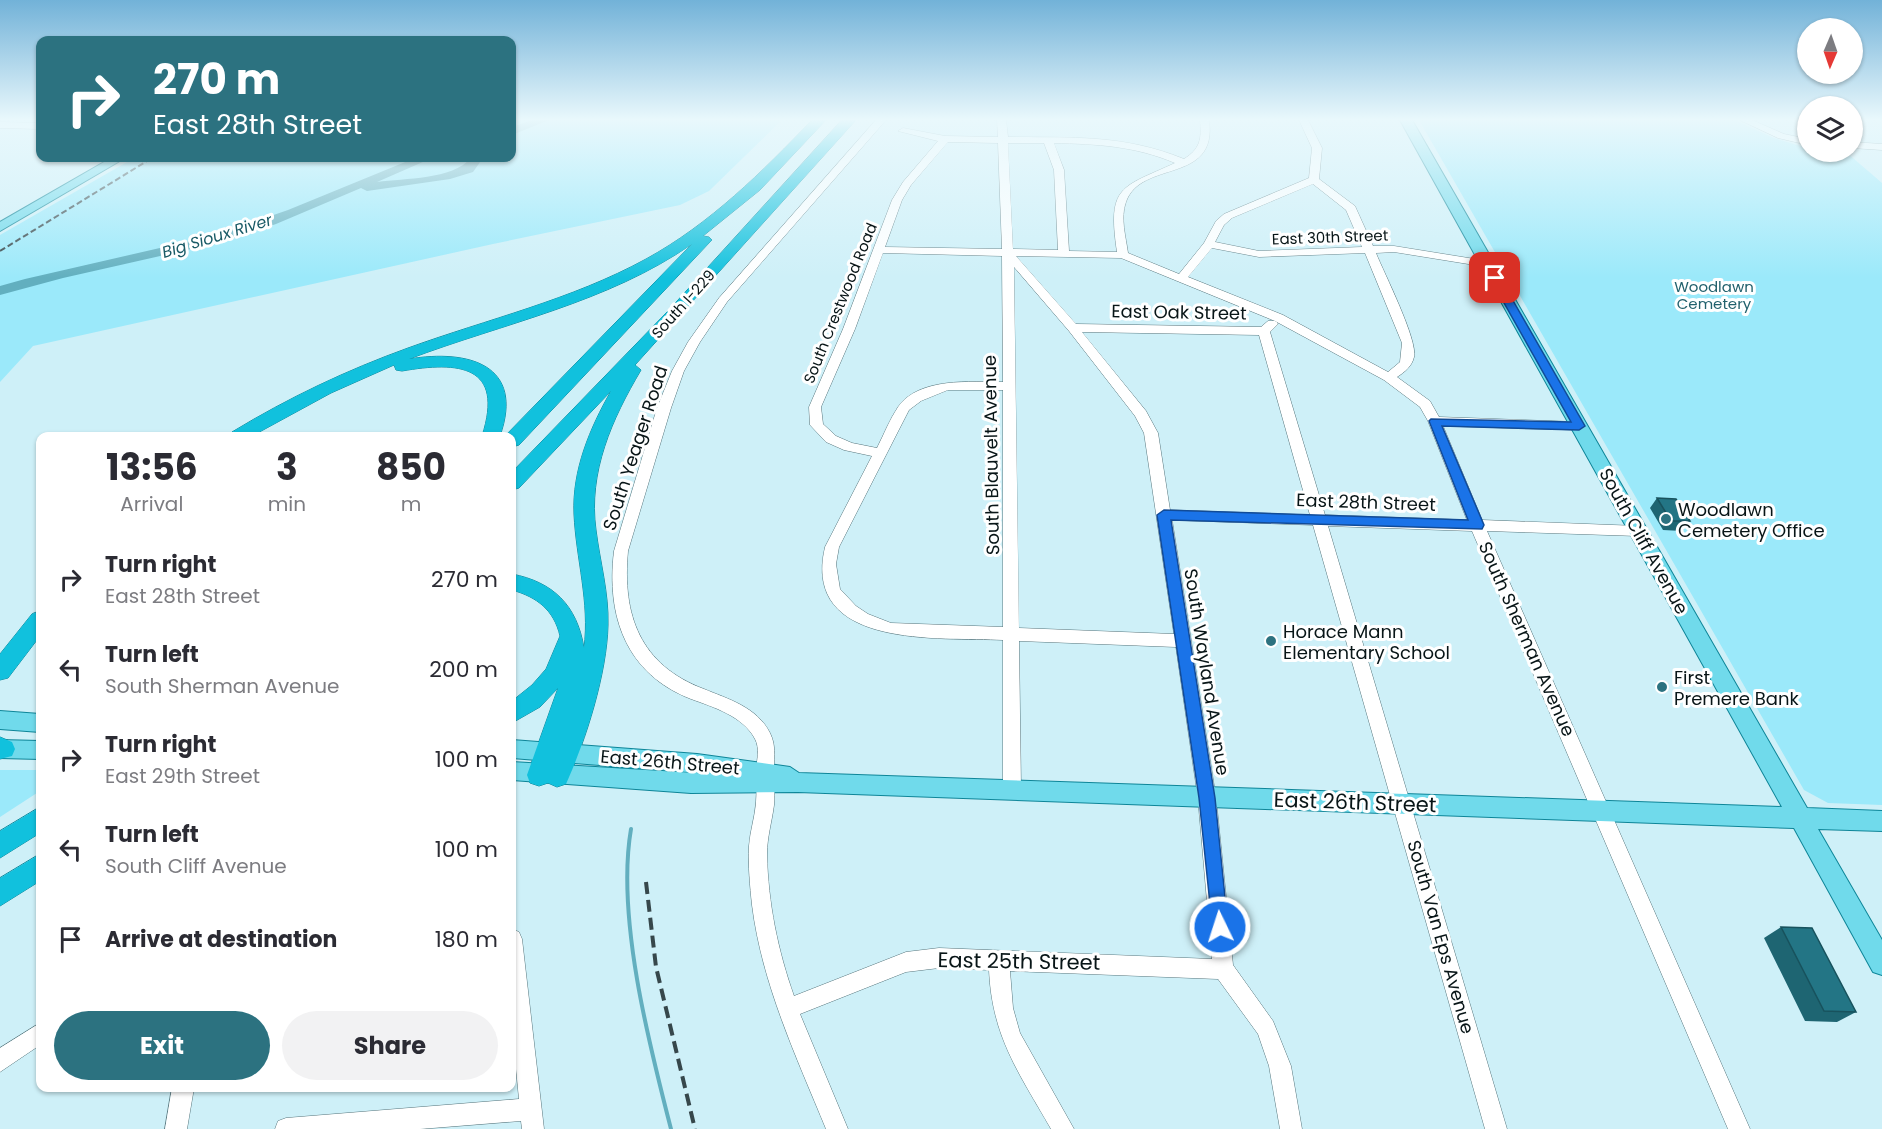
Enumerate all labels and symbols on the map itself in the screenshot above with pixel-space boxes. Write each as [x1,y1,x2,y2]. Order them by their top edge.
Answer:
north arrow [1797,18,1863,84]
water label: Big Sioux River [159,208,276,264]
street label: South Crestwood Road [798,220,882,386]
street label: East 30th Street [1271,224,1389,250]
pin [1469,252,1520,303]
street label: South I-229 [647,265,719,343]
park label: Woodlawn Cemetery [1674,276,1754,314]
street label: East Oak Street [1111,298,1247,326]
street label: South Blauvelt Avenue [977,355,1005,555]
street label: South Yeager Road [597,362,673,534]
street label: South Cliff Avenue [1593,463,1695,619]
street label: East 28th Street [1296,487,1436,517]
place label: Woodlawn Cemetery Office [1678,497,1825,543]
marker: Woodlawn Cemetery Office [1659,512,1673,526]
street label: South Sherman Avenue [1473,538,1581,740]
street label: South Wayland Avenue [1178,567,1236,777]
place label: Horace Mann Elementary School [1283,619,1450,665]
marker: Horace Mann Elementary School [1264,634,1278,648]
place label: First Premere Bank [1674,665,1799,711]
marker: First Premere Bank [1655,680,1669,694]
street label: East 26th Street [599,743,741,781]
street label: East 26th Street [1273,785,1437,819]
street label: South Van Eps Avenue [1401,837,1481,1037]
position arrow [1188,895,1252,959]
street label: East 25th Street [937,945,1101,977]

